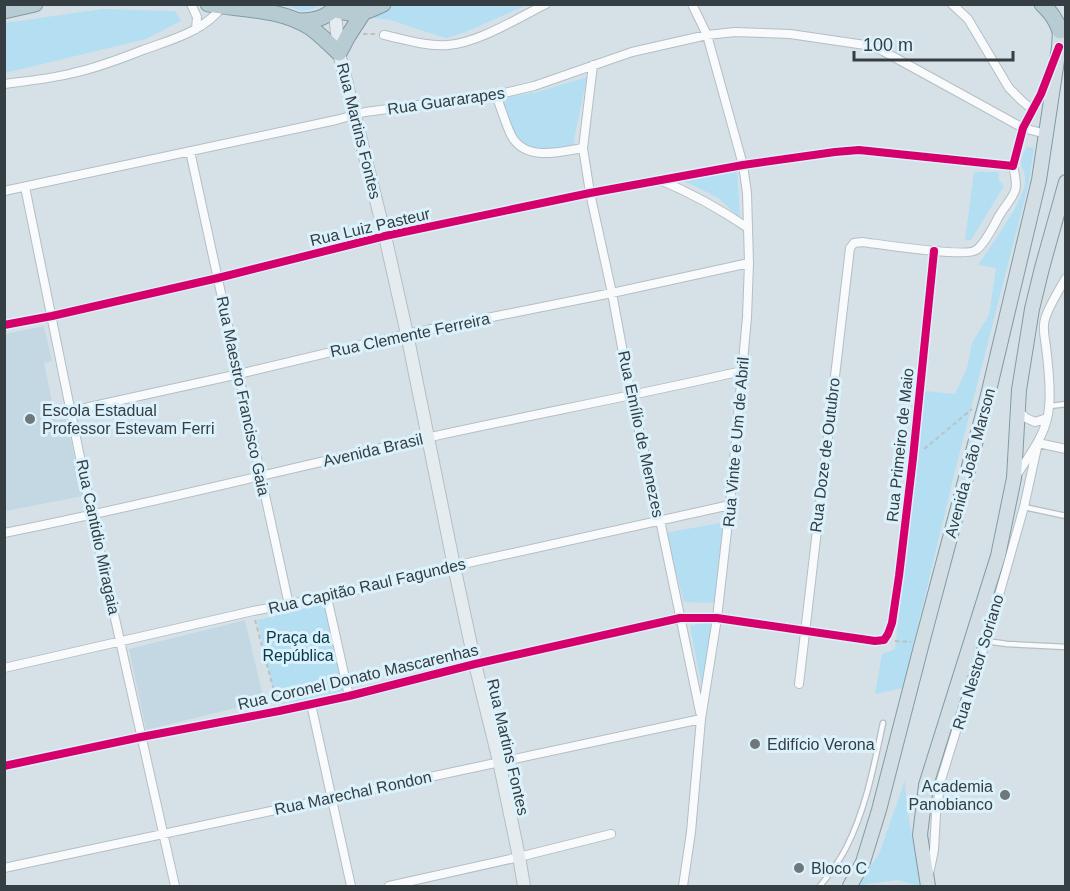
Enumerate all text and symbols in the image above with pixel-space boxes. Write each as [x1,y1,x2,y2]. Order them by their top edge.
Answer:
scale bar [854,24,1013,62]
text: 100 m [863,35,913,55]
street label: Rua Martins Fontes [334,61,384,201]
street label: Rua Guararapes [386,84,506,118]
street label: Rua Luiz Pasteur [308,205,432,249]
street label: Rua Maestro Francisco Gaia [214,295,273,497]
street label: Rua Clemente Ferreira [329,310,491,360]
street label: Rua Emílio de Menezes [615,349,667,519]
street label: Rua Vinte e Um de Abril [720,356,752,528]
street label: Rua Primeiro de Maio [883,367,917,523]
street label: Rua Doze de Outubro [807,377,843,533]
street label: Avenida João Marson [942,386,998,540]
place label: Escola Estadual Professor Estevam Ferri [42,402,214,437]
marker: Escola Estadual Professor Estevam Ferri [23,412,37,426]
street label: Avenida Brasil [321,430,425,470]
street label: Rua Cantidio Miragaia [73,458,123,616]
street label: Rua Capitão Raul Fagundes [267,555,467,617]
street label: Rua Nestor Soriano [949,592,1007,732]
park label: Praça da República [262,629,334,664]
street label: Rua Coronel Donato Mascarenhas [236,641,480,713]
street label: Rua Martins Fontes [484,677,532,817]
place label: Edifício Verona [767,736,875,753]
marker: Edifício Verona [748,737,762,751]
street label: Rua Marechal Rondon [273,768,433,818]
place label: Academia Panobianco [908,778,993,813]
marker: Academia Panobianco [998,788,1012,802]
place label: Bloco C [811,860,867,877]
marker: Bloco C [792,861,806,875]

